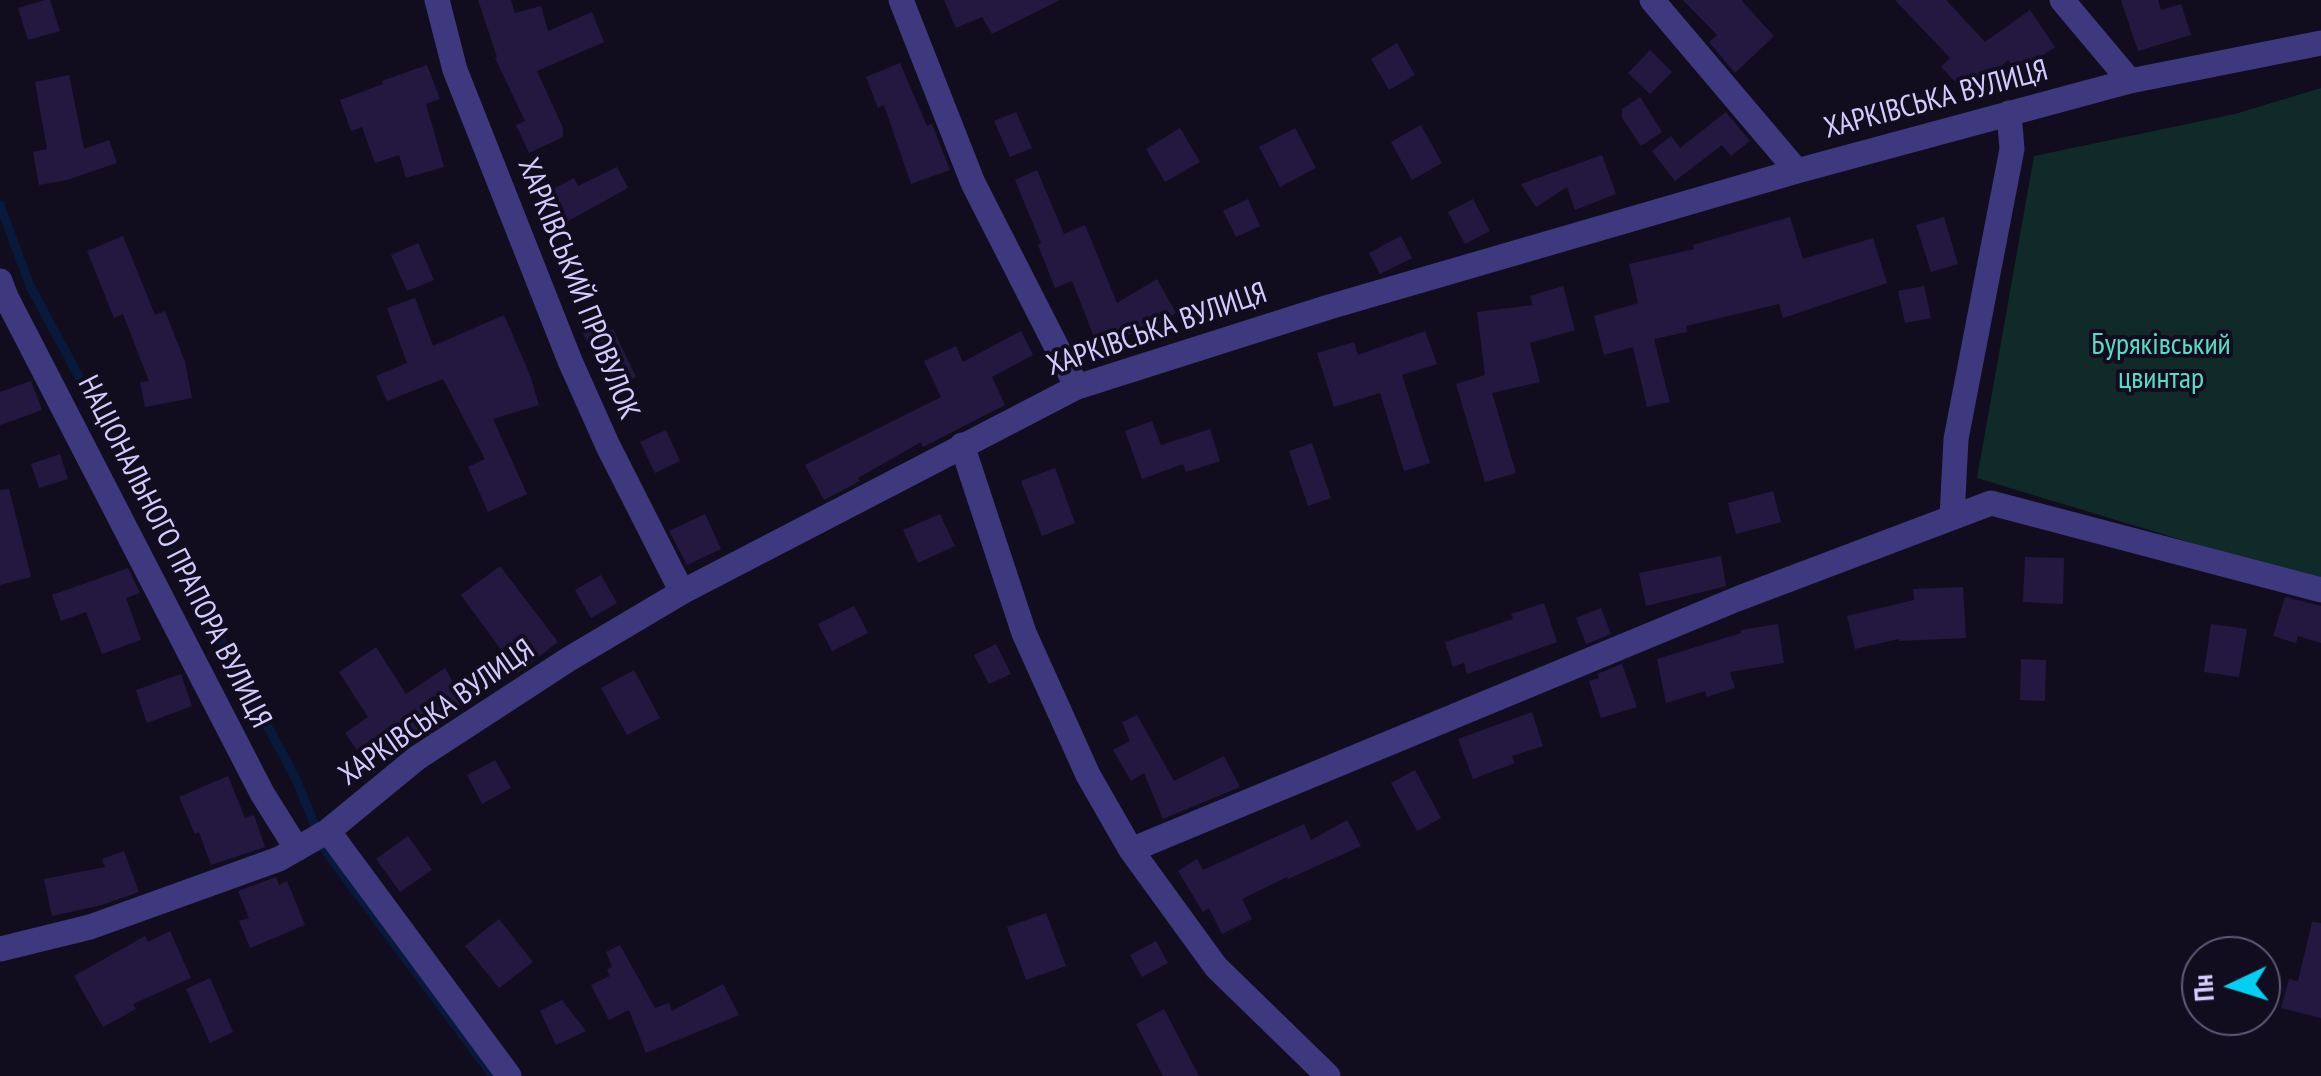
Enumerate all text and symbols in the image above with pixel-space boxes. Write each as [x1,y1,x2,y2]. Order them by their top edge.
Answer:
street label: ХАРКІВСЬКА ВУЛИЦЯ [1820,53,2052,147]
street label: ХАРКІВСЬКИЙ ПРОВУЛОК [509,153,647,425]
street label: ХАРКІВСЬКА ВУЛИЦЯ [1042,276,1272,384]
park label: Буряківський цвинтар [2091,327,2231,398]
street label: НАЦІОНАЛЬНОГО ПРАПОРА ВУЛИЦЯ [69,370,279,734]
street label: ХАРКІВСЬКА ВУЛИЦЯ [333,632,541,794]
north arrow [2181,936,2281,1036]
text: Пн [2183,973,2222,1003]

